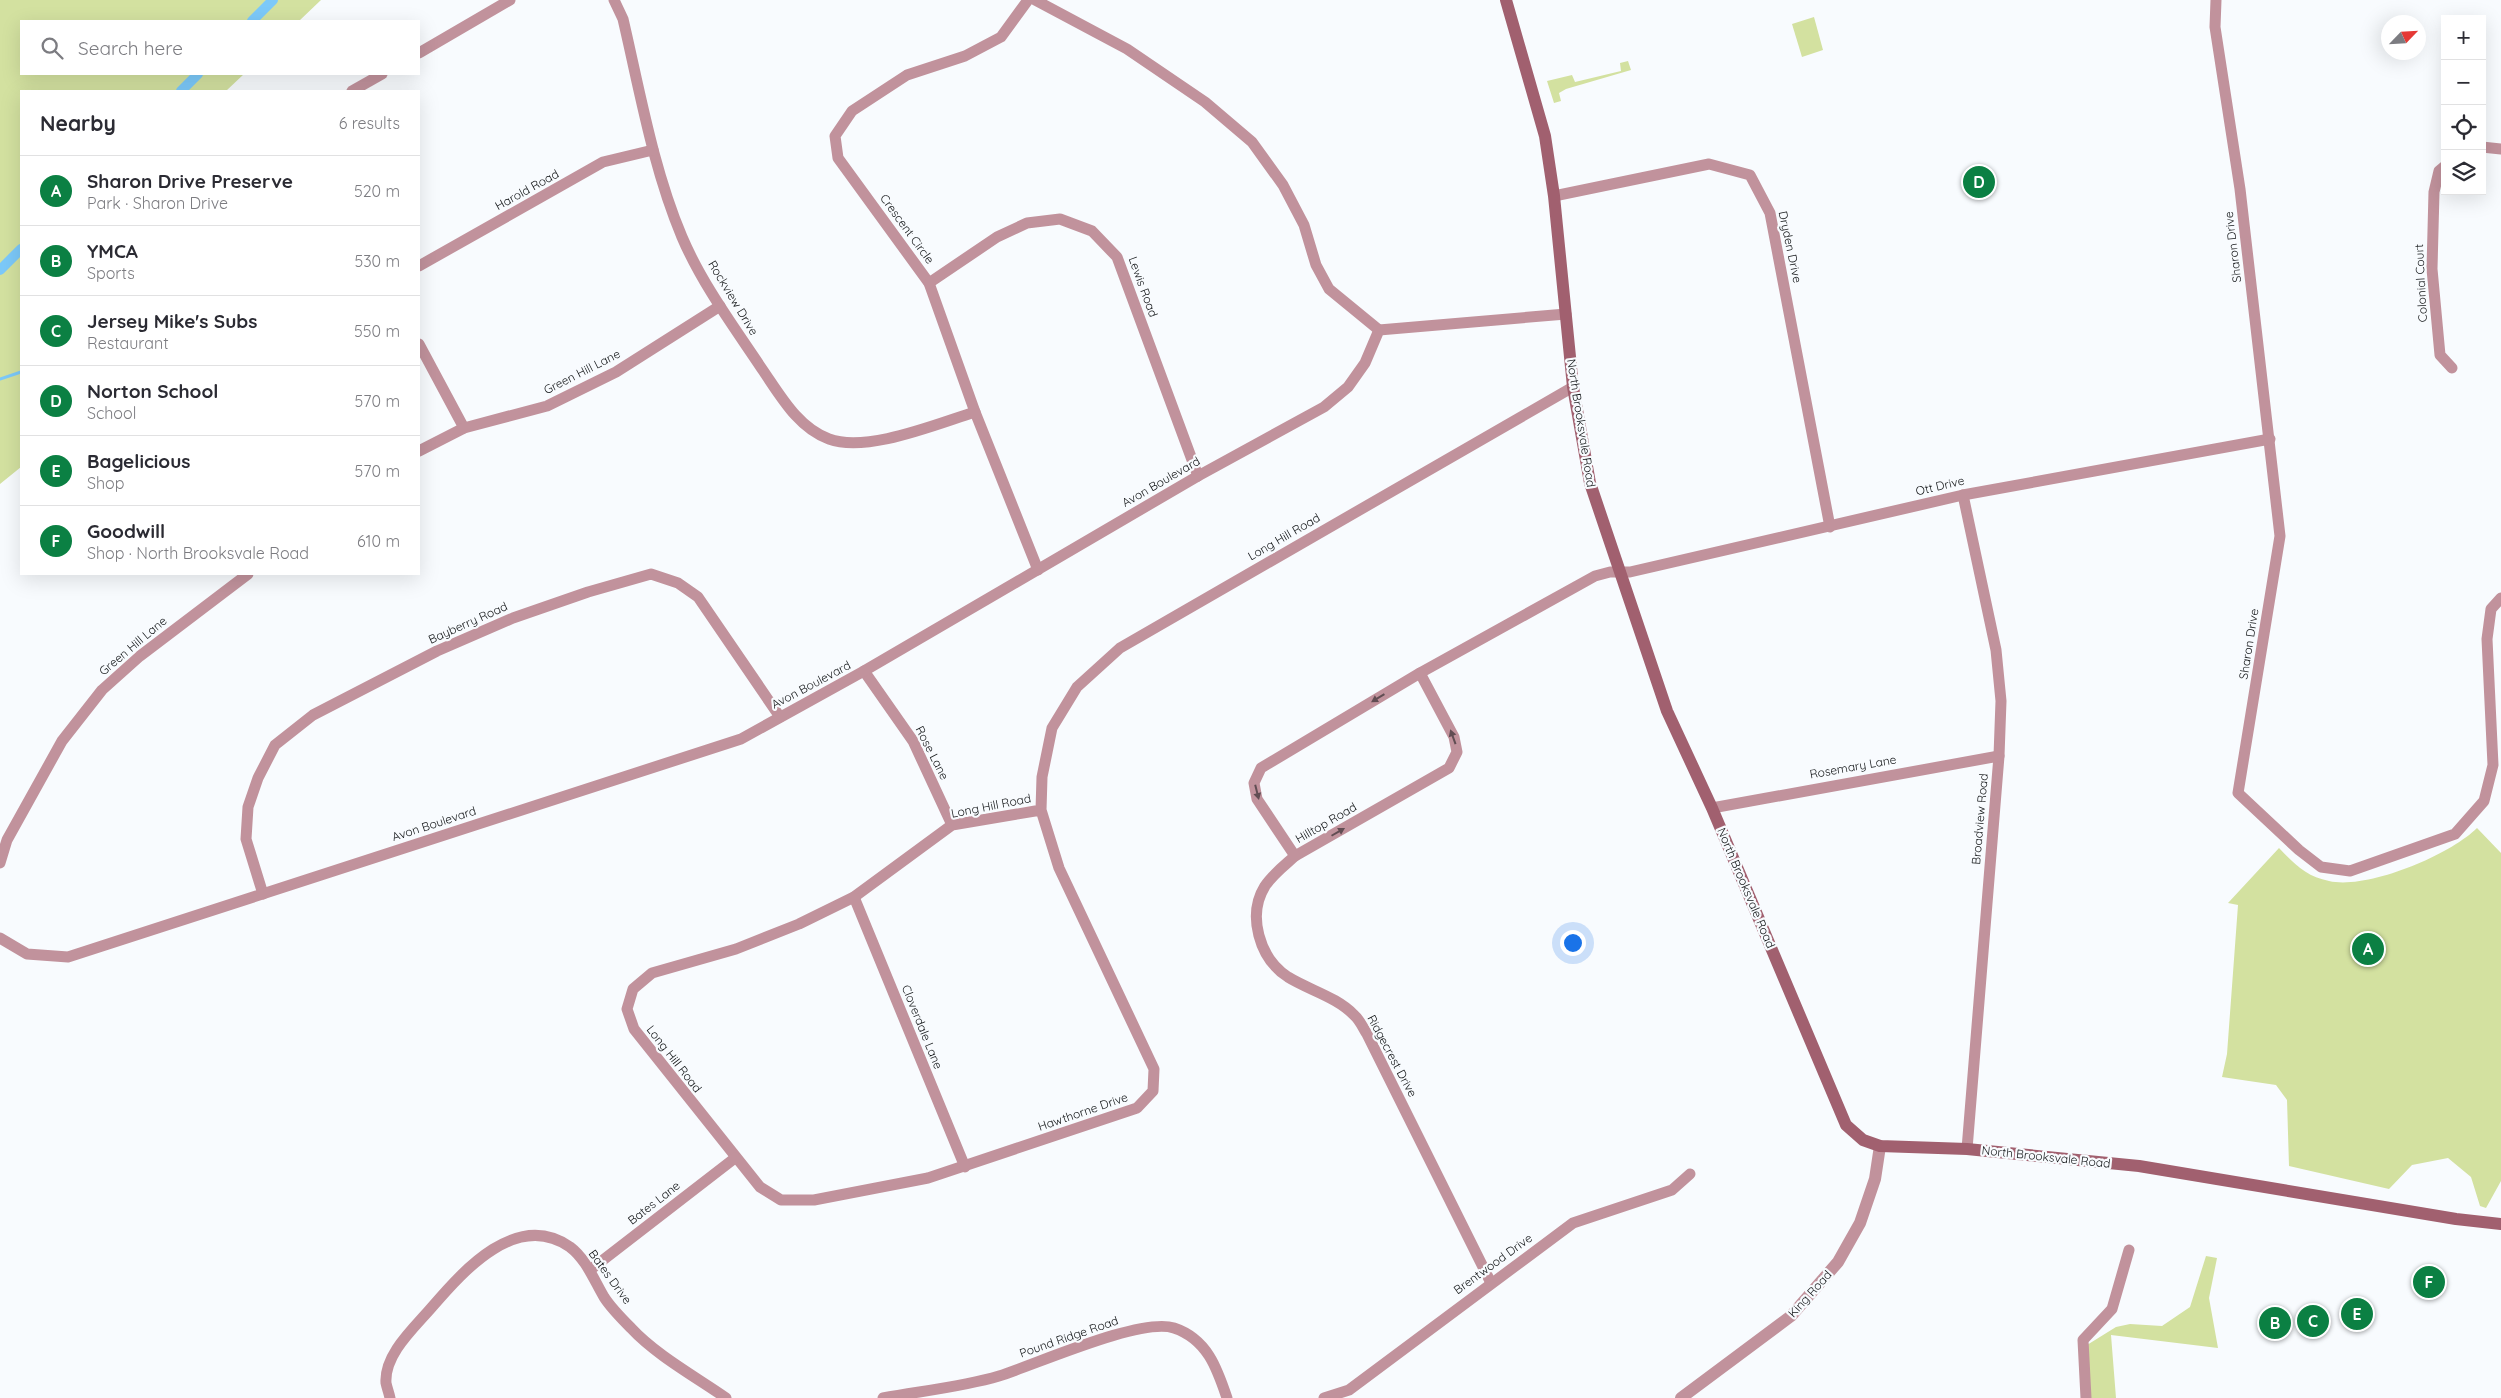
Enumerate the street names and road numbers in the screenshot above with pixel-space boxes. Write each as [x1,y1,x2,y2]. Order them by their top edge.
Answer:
street label: Harold Road [492,166,561,213]
street label: Crescent Circle [877,191,938,267]
street label: Dryden Drive [1776,210,1805,284]
street label: Sharon Drive [2221,210,2244,283]
street label: Colonial Court [2411,243,2430,323]
street label: Lewis Road [1126,254,1161,319]
street label: Rockview Drive [705,258,762,338]
street label: Green Hill Lane [541,346,623,397]
street label: North Brooksvale Road [1564,358,1599,488]
street label: Avon Boulevard [1119,453,1202,510]
street label: Ott Drive [1914,473,1966,498]
street label: Long Hill Road [1245,510,1323,563]
street label: Bayberry Road [426,598,510,647]
street label: Sharon Drive [2236,607,2262,680]
street label: Green Hill Lane [96,613,170,678]
street label: Avon Boulevard [769,657,853,712]
street label: Rose Lane [913,723,952,782]
street label: Rosemary Lane [1808,751,1898,782]
street label: Broadview Road [1968,773,1991,865]
street label: Long Hill Road [950,790,1032,821]
street label: Hilltop Road [1292,799,1359,846]
street label: Avon Boulevard [390,803,478,844]
street label: North Brooksvale Road [1714,825,1779,950]
street label: Cloverdale Lane [899,982,946,1071]
street label: Ridgecrest Drive [1364,1012,1421,1100]
street label: Long Hill Road [644,1022,705,1095]
street label: Hawthorne Drive [1036,1089,1130,1134]
street label: North Brooksvale Road [1981,1142,2111,1171]
street label: Bates Lane [625,1177,683,1228]
street label: Brentwood Drive [1451,1230,1535,1297]
street label: Bates Drive [586,1247,635,1307]
street label: King Road [1785,1267,1835,1320]
street label: Pound Ridge Road [1017,1313,1120,1360]

